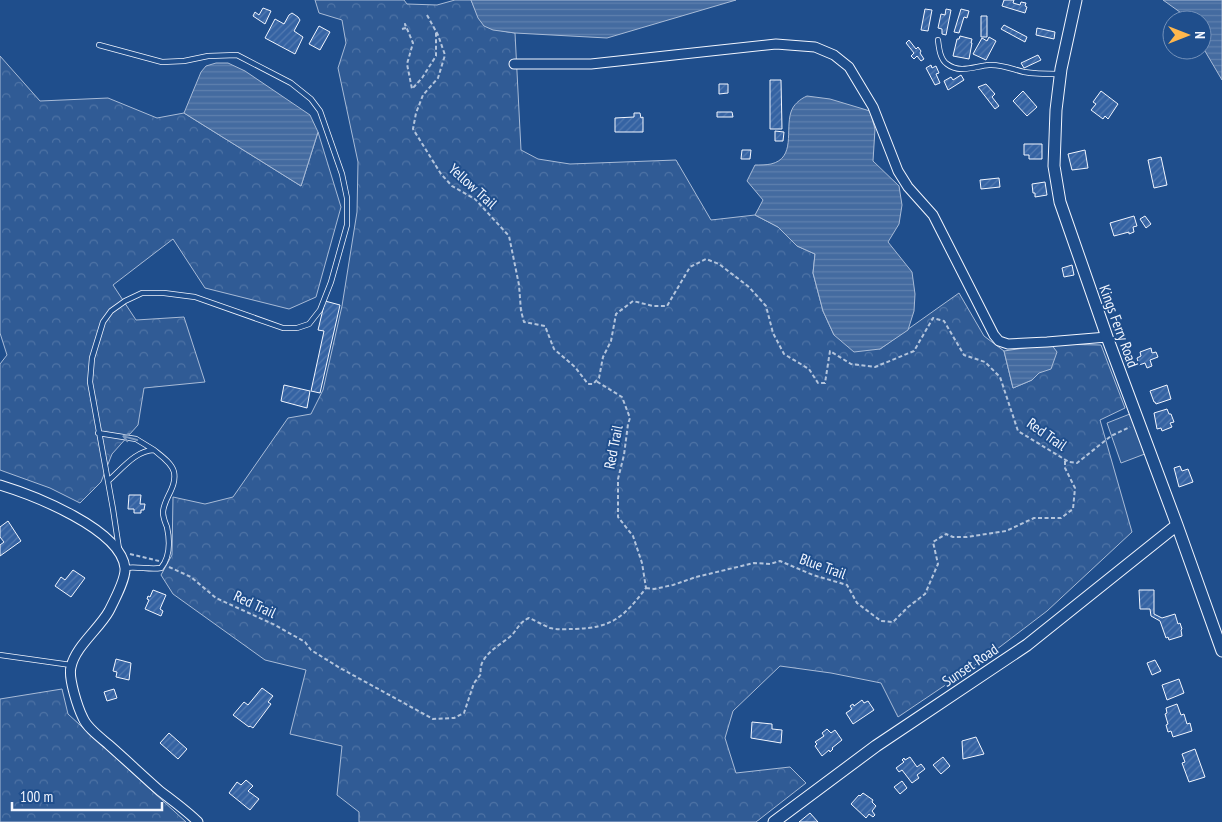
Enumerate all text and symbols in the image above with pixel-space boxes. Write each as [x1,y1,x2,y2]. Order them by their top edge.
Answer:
north arrow [1162,10,1212,60]
text: N [1191,31,1209,39]
street label: Yellow Trail [445,159,502,213]
street label: Kings Ferry Road [1095,282,1143,370]
street label: Red Trail [1023,413,1071,455]
street label: Red Trail [599,423,627,471]
one-way arrow [122,433,138,443]
street label: Blue Trail [797,549,849,583]
street label: Red Trail [231,586,280,622]
street label: Sunset Road [938,639,1002,691]
scale bar [12,780,162,812]
text: 100 m [20,787,53,806]

